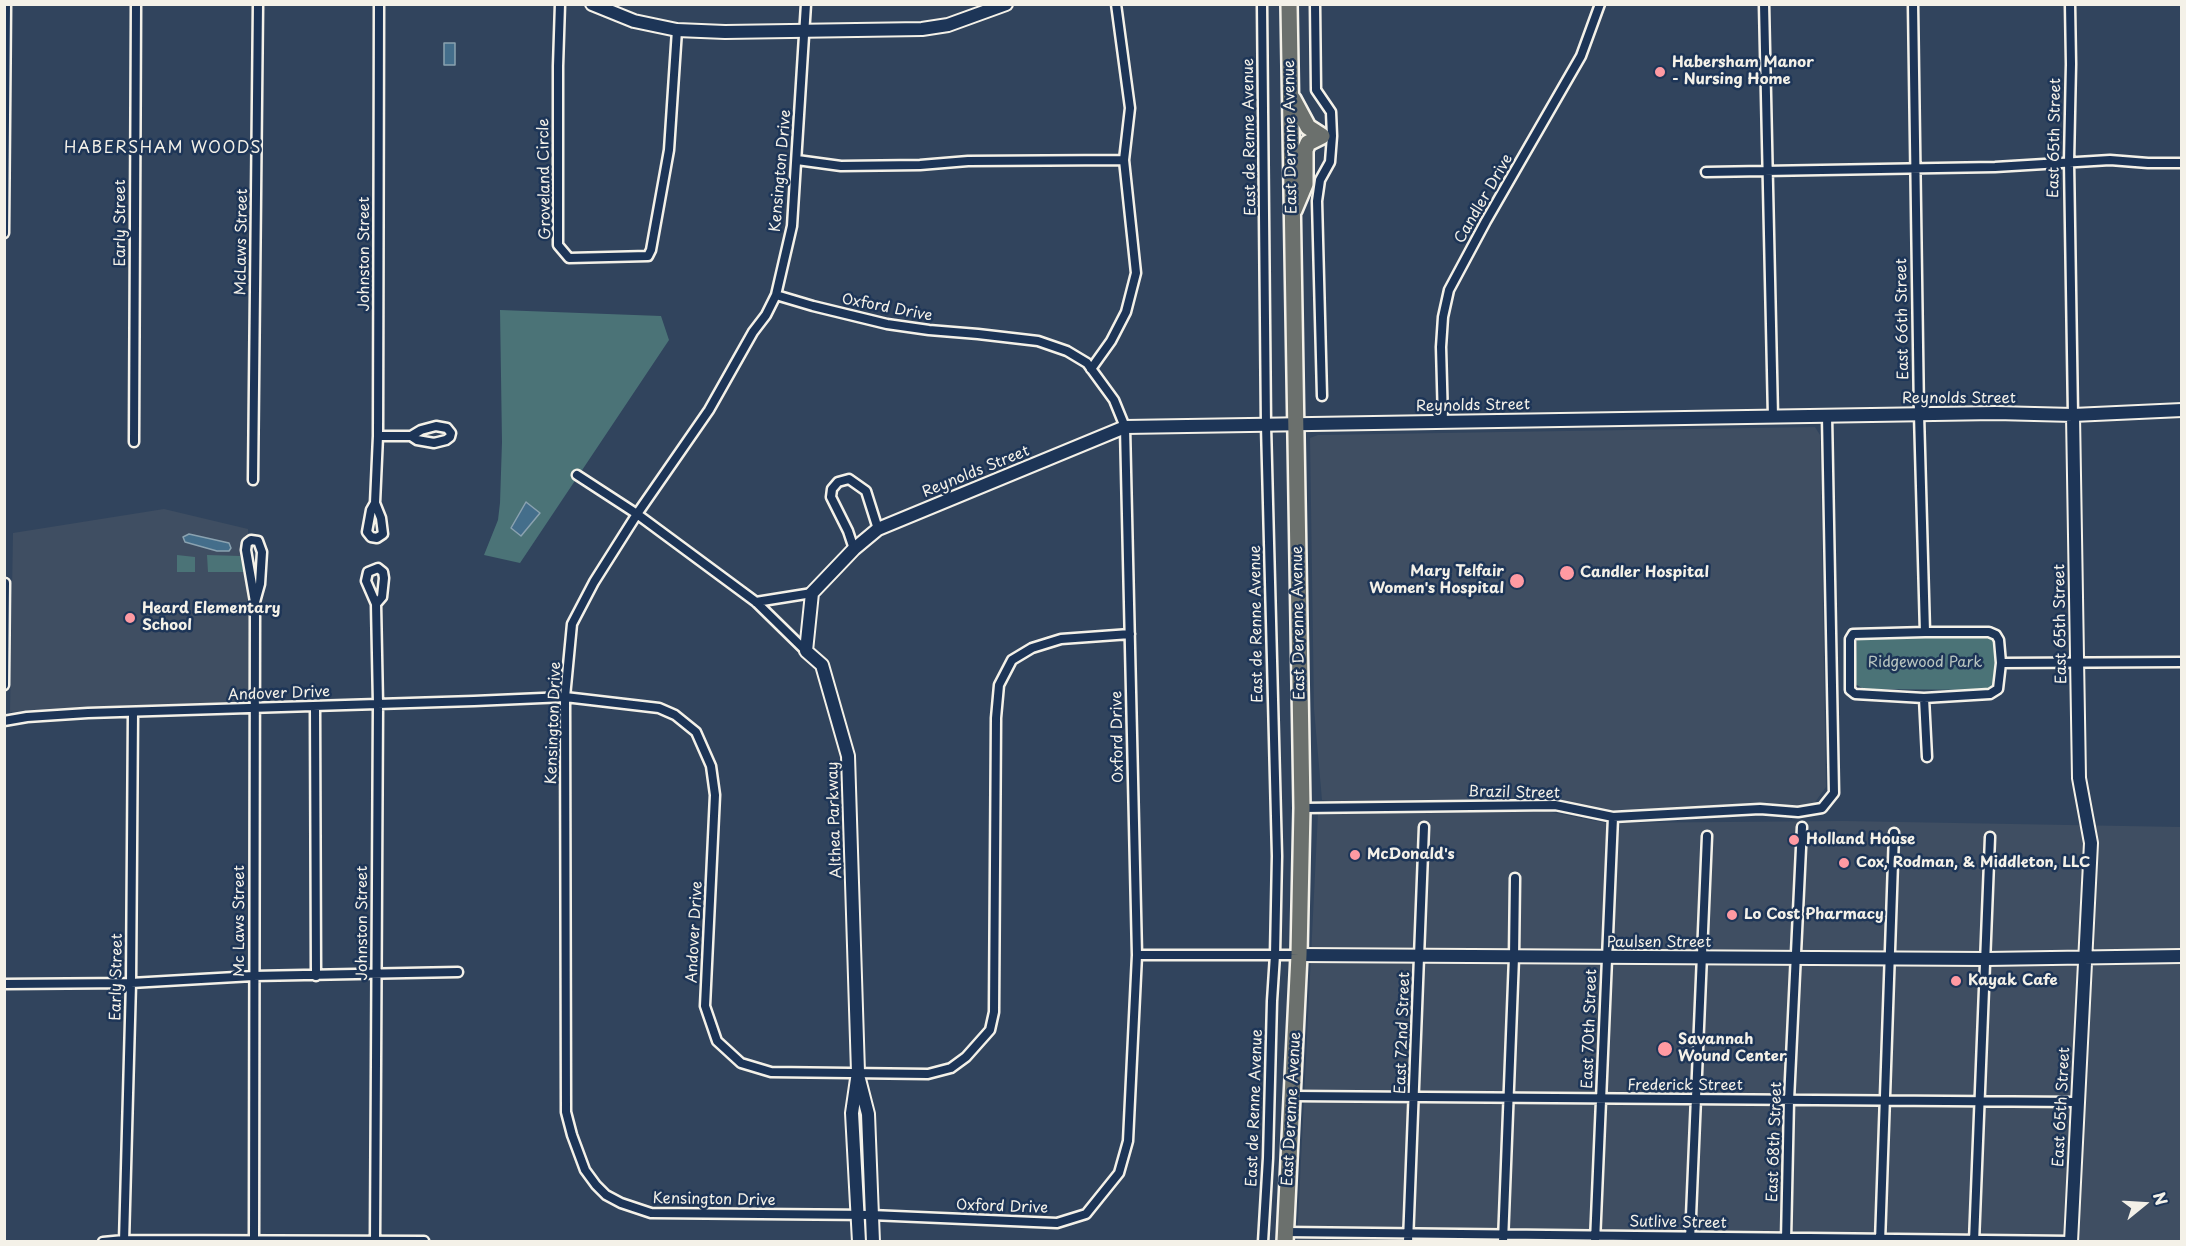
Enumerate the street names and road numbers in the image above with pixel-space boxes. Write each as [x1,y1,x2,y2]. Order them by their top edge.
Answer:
street label: East de Renne Avenue [1240,58,1260,216]
street label: East Derenne Avenue [1281,60,1301,214]
street label: East 65th Street [2045,78,2065,198]
street label: Kensington Drive [767,109,795,233]
street label: Groveland Circle [535,118,555,240]
street label: Candler Drive [1451,151,1517,247]
street label: Early Street [112,179,130,267]
street label: McLaws Street [232,188,252,296]
street label: Johnston Street [356,197,374,311]
street label: East 66th Street [1893,258,1913,380]
street label: Oxford Drive [840,290,934,326]
street label: Reynolds Street [1902,390,2016,408]
street label: Reynolds Street [1416,396,1530,416]
street label: Reynolds Street [920,442,1032,502]
street label: East de Renne Avenue [1247,545,1267,703]
street label: East Derenne Avenue [1289,546,1309,700]
street label: East 65th Street [2051,564,2071,684]
street label: Kensington Drive [543,661,565,785]
street label: Andover Drive [228,683,330,705]
street label: Oxford Drive [1108,691,1128,783]
street label: Althea Parkway [824,761,846,879]
street label: Brazil Street [1468,783,1560,803]
street label: Mc Laws Street [231,865,249,977]
street label: Johnston Street [354,866,372,980]
street label: Andover Drive [683,881,707,983]
street label: Early Street [107,933,127,1021]
street label: Paulsen Street [1607,934,1711,952]
street label: East 70th Street [1579,969,1601,1089]
street label: East 72nd Street [1392,972,1414,1094]
street label: East de Renne Avenue [1243,1029,1267,1187]
street label: East Derenne Avenue [1279,1031,1305,1187]
street label: East 65th Street [2050,1047,2074,1167]
street label: Frederick Street [1627,1077,1743,1095]
street label: East 68th Street [1764,1082,1786,1202]
street label: Kensington Drive [652,1190,776,1210]
street label: Oxford Drive [956,1196,1048,1218]
street label: Sutlive Street [1629,1213,1727,1233]

